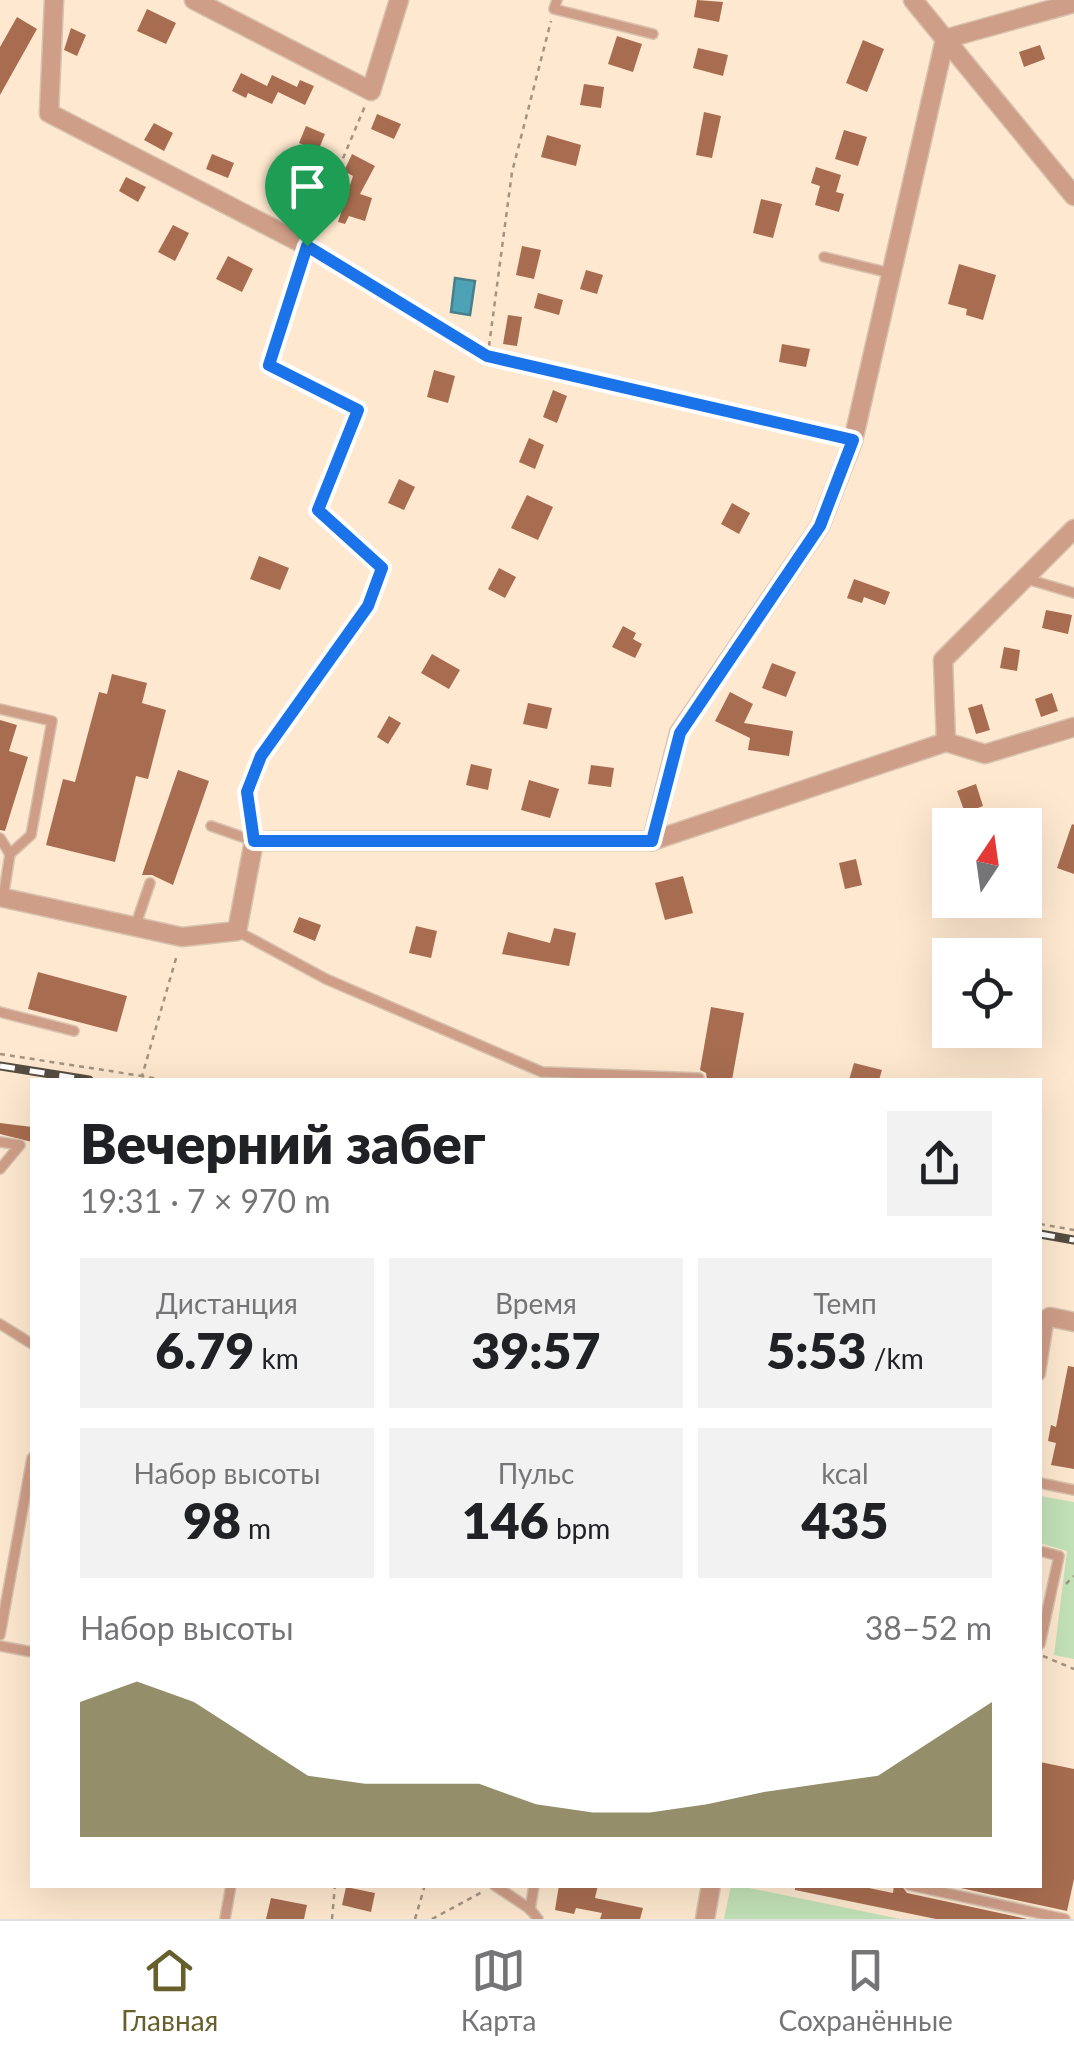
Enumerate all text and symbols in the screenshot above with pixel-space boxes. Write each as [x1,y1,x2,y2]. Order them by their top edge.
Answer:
pin [265,144,350,247]
icon: arrive [280,159,335,214]
north arrow [932,808,1042,918]
map controls [932,808,1042,1048]
button: locate [932,938,1042,1048]
text: Вечерний забег [80,1110,485,1176]
button: share [887,1111,992,1216]
text: 19:31 · 7 × 970 m [80,1181,331,1220]
text: Дистанция [156,1286,298,1320]
text: Время [495,1286,577,1320]
text: Темп [813,1286,877,1320]
text: 6.79 [155,1320,254,1380]
text: 39:57 [471,1320,601,1380]
text: 5:53 [766,1320,867,1380]
text: km [254,1341,299,1375]
text: /km [867,1341,924,1375]
text: Набор высоты [134,1456,320,1490]
text: Пульс [498,1456,574,1490]
text: kcal [821,1456,869,1490]
text: 98 [183,1490,241,1550]
text: 146 [462,1490,549,1550]
text: 435 [801,1490,889,1550]
text: m [241,1511,271,1545]
text: bpm [549,1511,610,1545]
text: Набор высоты [80,1608,294,1647]
text: 38–52 m [865,1608,992,1647]
tab: Главная [121,1943,218,2037]
tab: Карта [461,1943,536,2037]
tab: Сохранённые [779,1943,953,2037]

